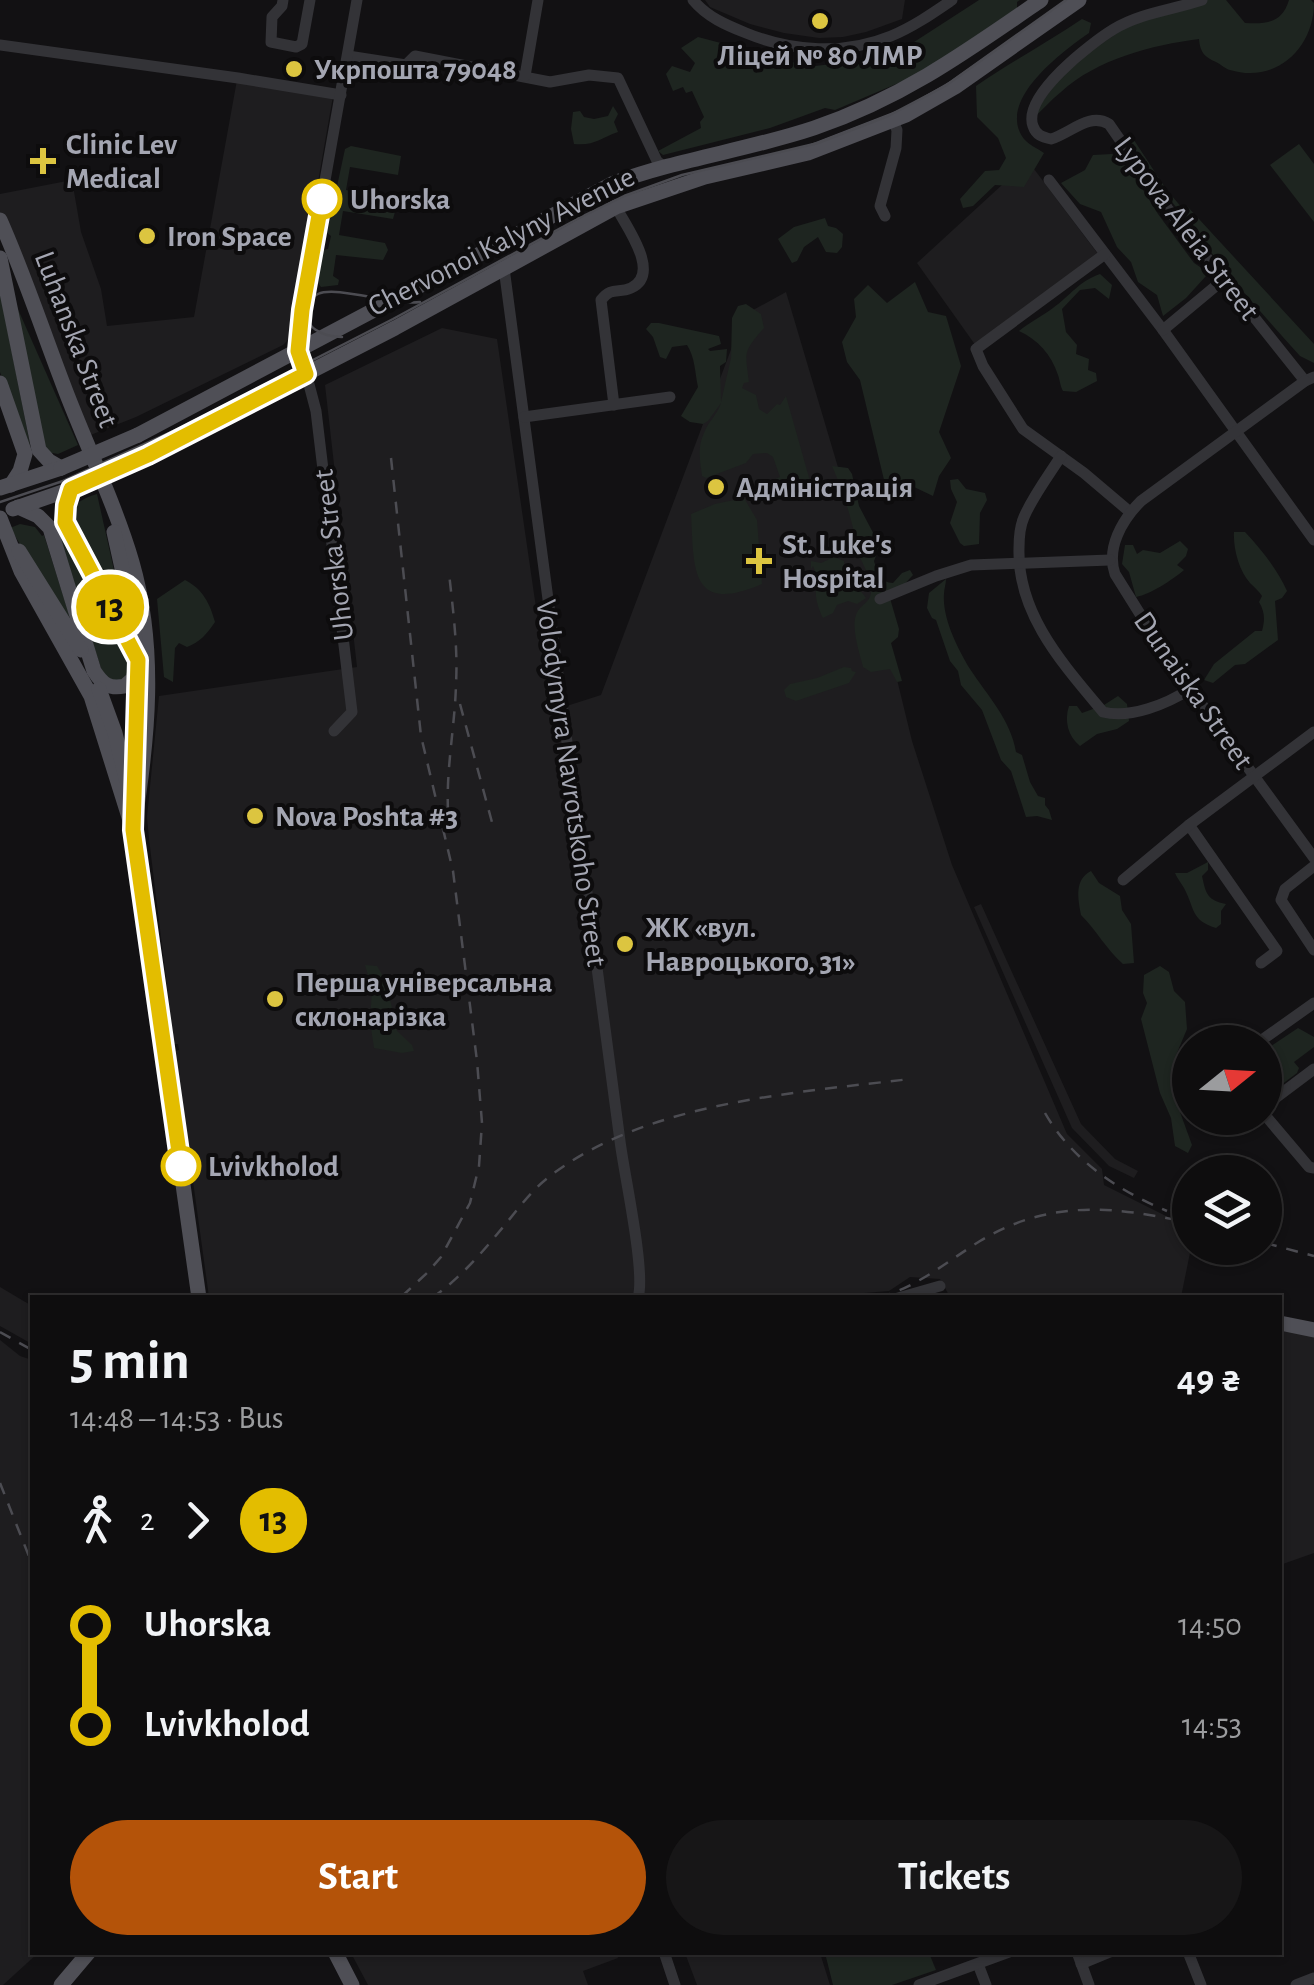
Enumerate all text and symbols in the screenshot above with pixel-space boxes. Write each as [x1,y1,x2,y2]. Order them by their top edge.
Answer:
marker: Ліцей № 80 ЛМР [809,10,831,32]
place label: Ліцей № 80 ЛМР [717,41,923,71]
place label: Укрпошта 79048 [314,55,517,85]
marker: Укрпошта 79048 [283,58,305,80]
place label: Clinic Lev Medical [66,130,178,194]
street label: Lypova Aleia Street [1108,132,1265,326]
marker: Clinic Lev Medical [30,148,56,174]
street label: Chervonoi Kalyny Avenue [363,162,639,322]
marker: Uhorska [303,180,341,218]
place label: Uhorska [350,185,451,215]
place label: Iron Space [167,222,292,252]
marker: Iron Space [136,225,158,247]
street label: Luhanska Street [29,247,124,432]
street label: Uhorska Street [309,467,359,642]
place label: Адміністрація [736,473,913,503]
marker: Адміністрація [705,476,727,498]
place label: St. Luke's Hospital [782,530,892,594]
marker: St. Luke's Hospital [746,548,772,574]
line badge: 13 [65,574,155,640]
text: 13 [96,590,124,625]
street label: Volodymyra Navrotskoho Street [530,598,612,969]
street label: Dunaiska Street [1128,606,1259,775]
place label: Nova Poshta #3 [275,802,458,832]
marker: Nova Poshta #3 [244,805,266,827]
place label: ЖК «вул. Навроцького, 31» [645,913,856,977]
marker: ЖК «вул. Навроцького, 31» [614,933,636,955]
place label: Перша універсальна склонарізка [295,968,552,1032]
marker: Перша універсальна склонарізка [264,988,286,1010]
north arrow [1172,1025,1282,1135]
map controls [1172,1025,1282,1265]
marker: Lvivkholod [162,1147,200,1185]
place label: Lvivkholod [208,1152,339,1182]
button: layers [1172,1155,1282,1265]
text: 5 min [70,1334,190,1389]
text: 49 ₴ [1177,1361,1242,1399]
text: 14:48 – 14:53 · Bus [70,1402,284,1434]
icon: walk [70,1493,125,1548]
icon: forward [170,1493,225,1548]
text: 13 [260,1503,287,1538]
text: 2 [140,1504,155,1536]
text: Uhorska [144,1606,271,1644]
text: 14:50 [1178,1609,1242,1641]
text: Lvivkholod [144,1706,310,1744]
text: 14:53 [1182,1709,1242,1741]
button: Start [70,1820,646,1935]
button: Tickets [666,1820,1242,1935]

